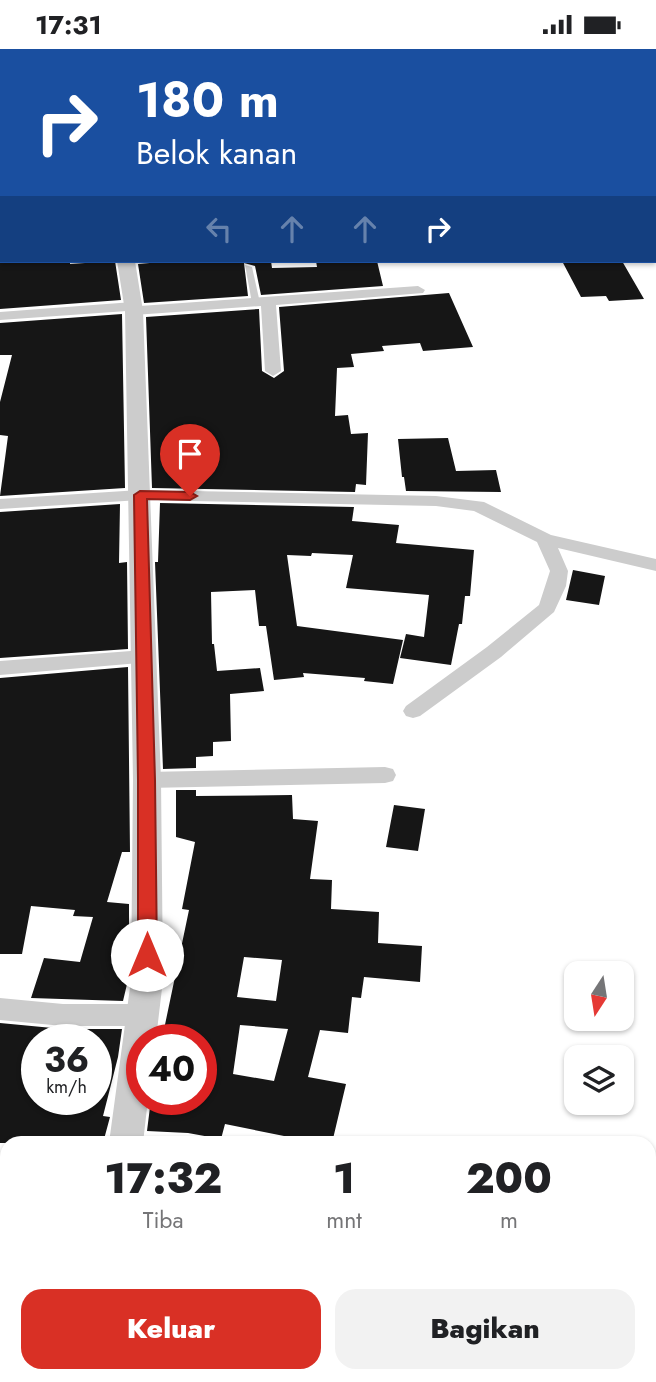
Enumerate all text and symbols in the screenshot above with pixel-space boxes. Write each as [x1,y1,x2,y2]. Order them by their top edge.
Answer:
text: 17:31 [35,6,102,44]
text: 180 m [136,65,279,135]
icon: right [21,77,112,168]
text: Belok kanan [136,130,297,176]
icon: left [200,210,238,248]
icon: ahead [273,210,311,248]
icon: ahead [346,210,384,248]
icon: right [419,210,457,248]
pin [160,424,220,496]
icon: arrive [171,435,209,473]
position arrow [110,918,184,992]
north arrow [564,961,634,1031]
map controls [564,961,634,1115]
speed limit sign: 40 [126,1024,217,1115]
text: 36 [44,1035,89,1085]
button: layers [564,1045,634,1115]
text: km/h [46,1074,87,1100]
text: 17:32 [104,1148,222,1209]
text: 1 [333,1148,355,1209]
text: 200 [466,1148,552,1209]
text: Tiba [143,1203,184,1237]
text: mnt [326,1203,362,1237]
text: m [500,1203,518,1237]
button: Keluar [21,1289,321,1369]
button: Bagikan [335,1289,635,1369]

